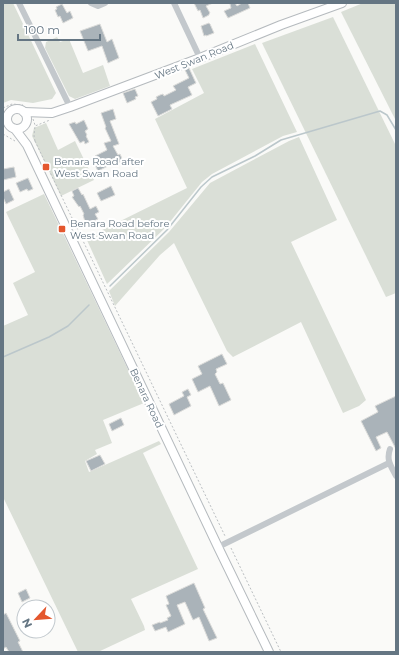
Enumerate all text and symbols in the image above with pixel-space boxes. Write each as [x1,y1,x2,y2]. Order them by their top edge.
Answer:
scale bar [18,16,100,42]
text: 100 m [24,22,60,37]
street label: West Swan Road [153,39,236,82]
place label: Benara Road after West Swan Road [54,155,144,180]
marker: Benara Road after West Swan Road [41,162,51,172]
place label: Benara Road before West Swan Road [70,217,169,242]
marker: Benara Road before West Swan Road [57,224,67,234]
street label: Benara Road [127,366,166,430]
north arrow [16,599,56,639]
text: N [19,616,35,630]

